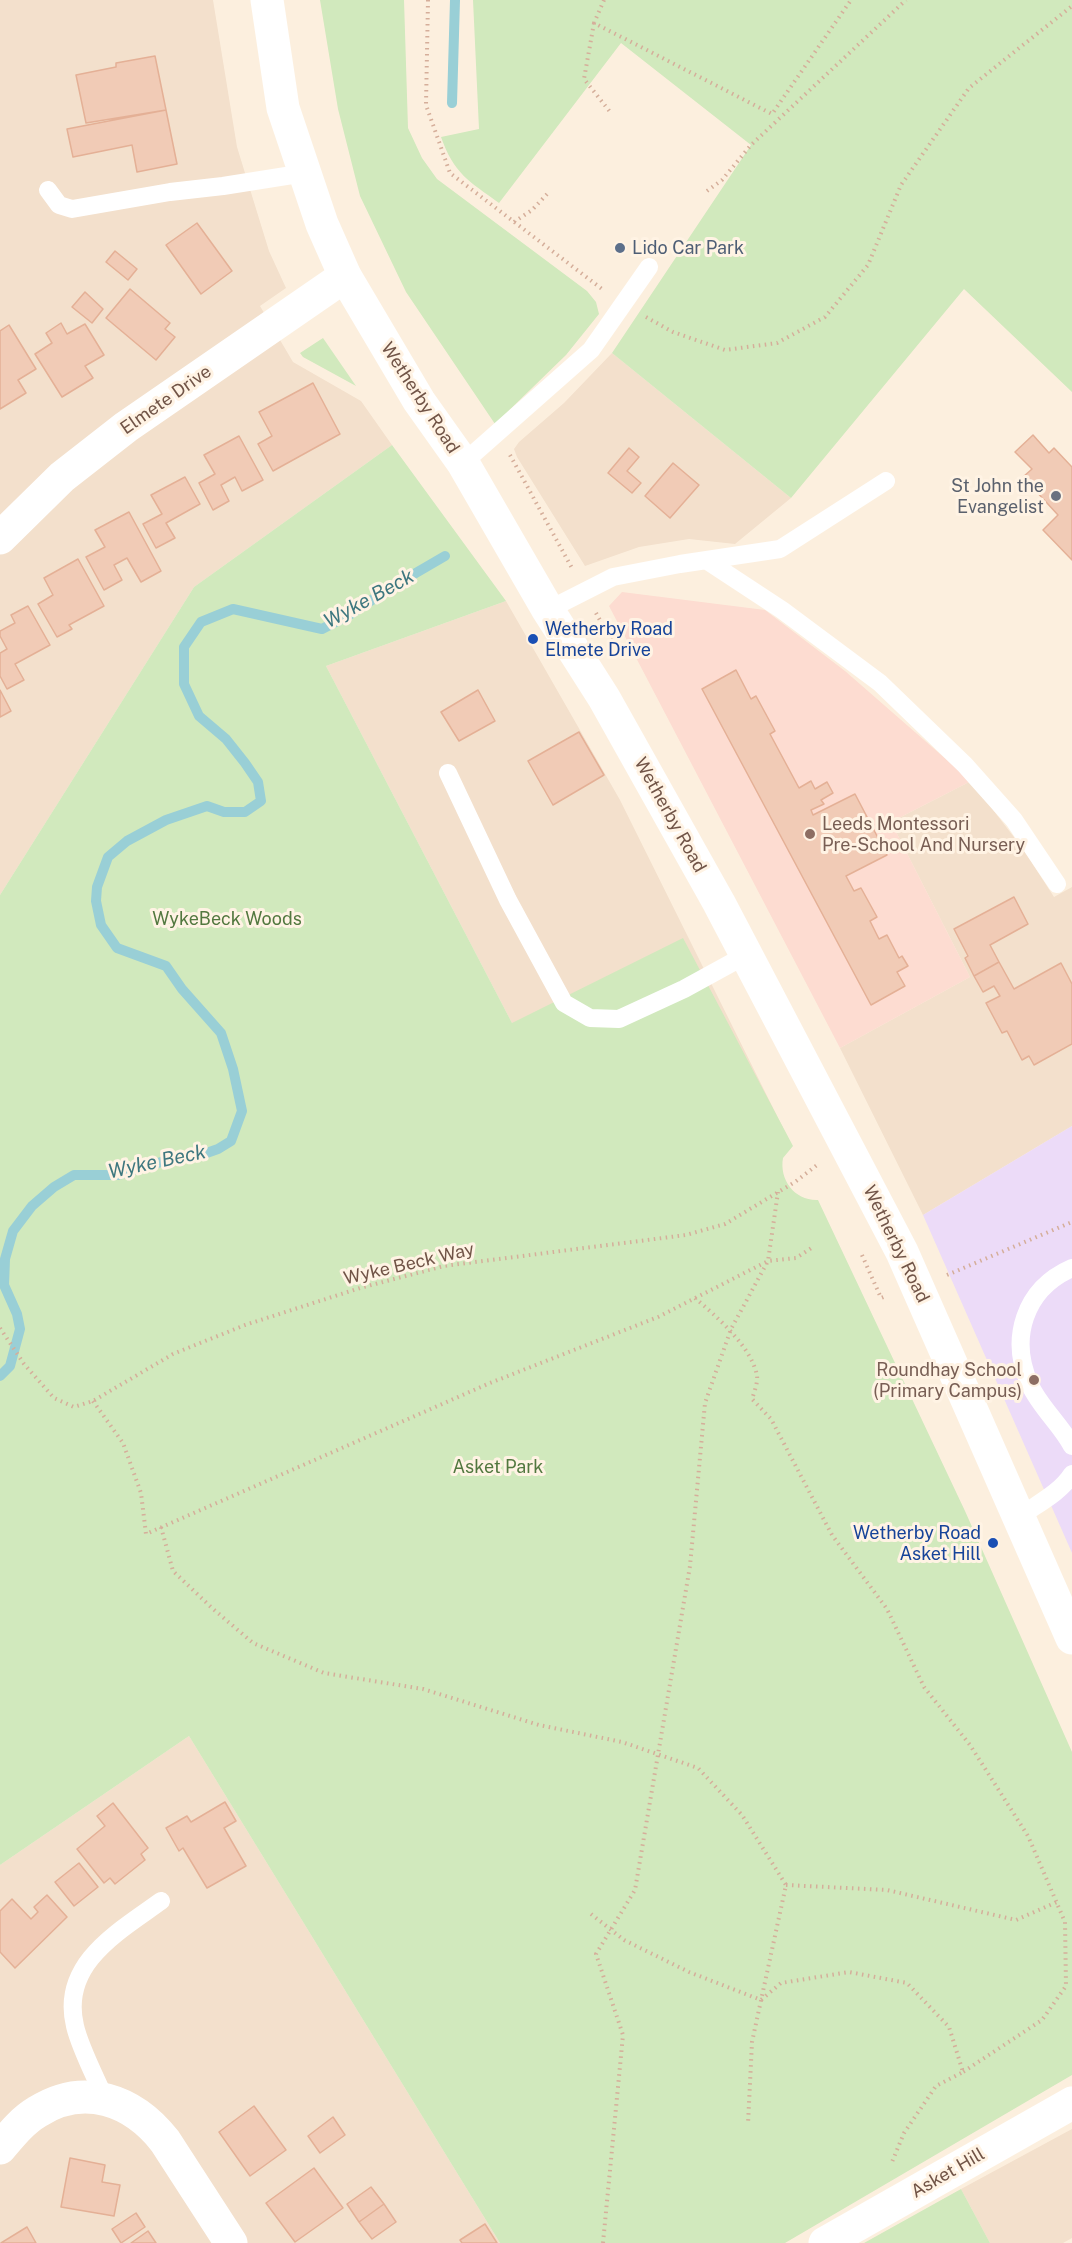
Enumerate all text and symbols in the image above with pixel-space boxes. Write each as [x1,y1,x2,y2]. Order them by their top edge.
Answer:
place label: Lido Car Park [632,237,744,259]
marker: Lido Car Park [613,241,627,255]
street label: Wetherby Road [376,338,464,458]
street label: Elmete Drive [116,361,216,439]
place label: St John the Evangelist [951,475,1044,518]
marker: St John the Evangelist [1049,489,1063,503]
water label: Wyke Beck [320,564,418,634]
place label: Wetherby Road Elmete Drive [545,618,673,660]
marker: Wetherby Road Elmete Drive [526,632,540,646]
street label: Wetherby Road [630,754,710,876]
place label: Leeds Montessori Pre-School And Nursery [822,813,1025,856]
marker: Leeds Montessori Pre-School And Nursery [803,827,817,841]
park label: WykeBeck Woods [152,908,302,930]
water label: Wyke Beck [106,1140,208,1184]
street label: Wetherby Road [858,1182,934,1306]
street label: Wyke Beck Way [342,1238,476,1290]
place label: Roundhay School (Primary Campus) [873,1359,1022,1402]
marker: Roundhay School (Primary Campus) [1027,1373,1041,1387]
park label: Asket Park [453,1456,543,1478]
place label: Wetherby Road Asket Hill [853,1522,981,1564]
marker: Wetherby Road Asket Hill [986,1536,1000,1550]
street label: Asket Hill [907,2143,989,2203]

